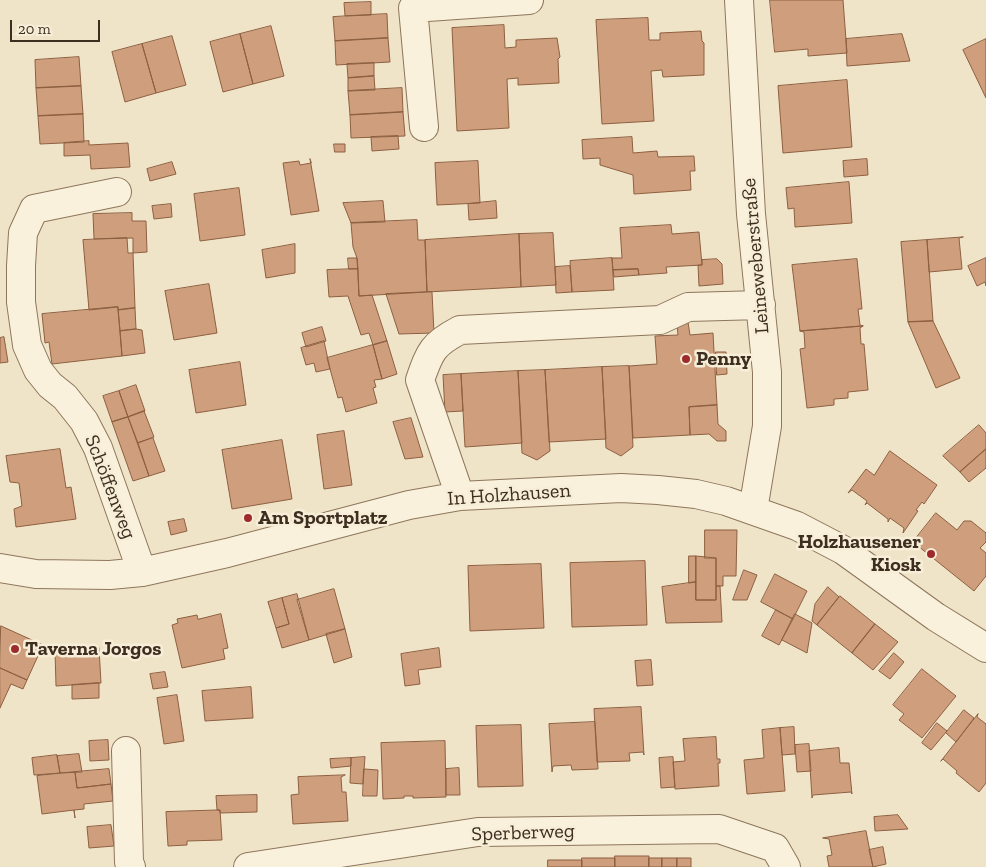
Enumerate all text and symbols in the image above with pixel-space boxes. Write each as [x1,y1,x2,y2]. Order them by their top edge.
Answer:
scale bar [12,10,102,42]
text: 20 m [18,20,51,38]
street label: Leineweberstraße [737,177,775,335]
place label: Penny [696,347,751,371]
marker: Penny [680,353,692,365]
street label: Schöffenweg [79,432,141,542]
street label: In Holzhausen [446,479,572,511]
place label: Am Sportplatz [258,506,388,530]
marker: Am Sportplatz [242,512,254,524]
place label: Holzhausener Kiosk [798,530,921,577]
marker: Holzhausener Kiosk [925,548,937,560]
place label: Taverna Jorgos [25,637,161,661]
marker: Taverna Jorgos [9,643,21,655]
street label: Sperberweg [471,819,575,847]

